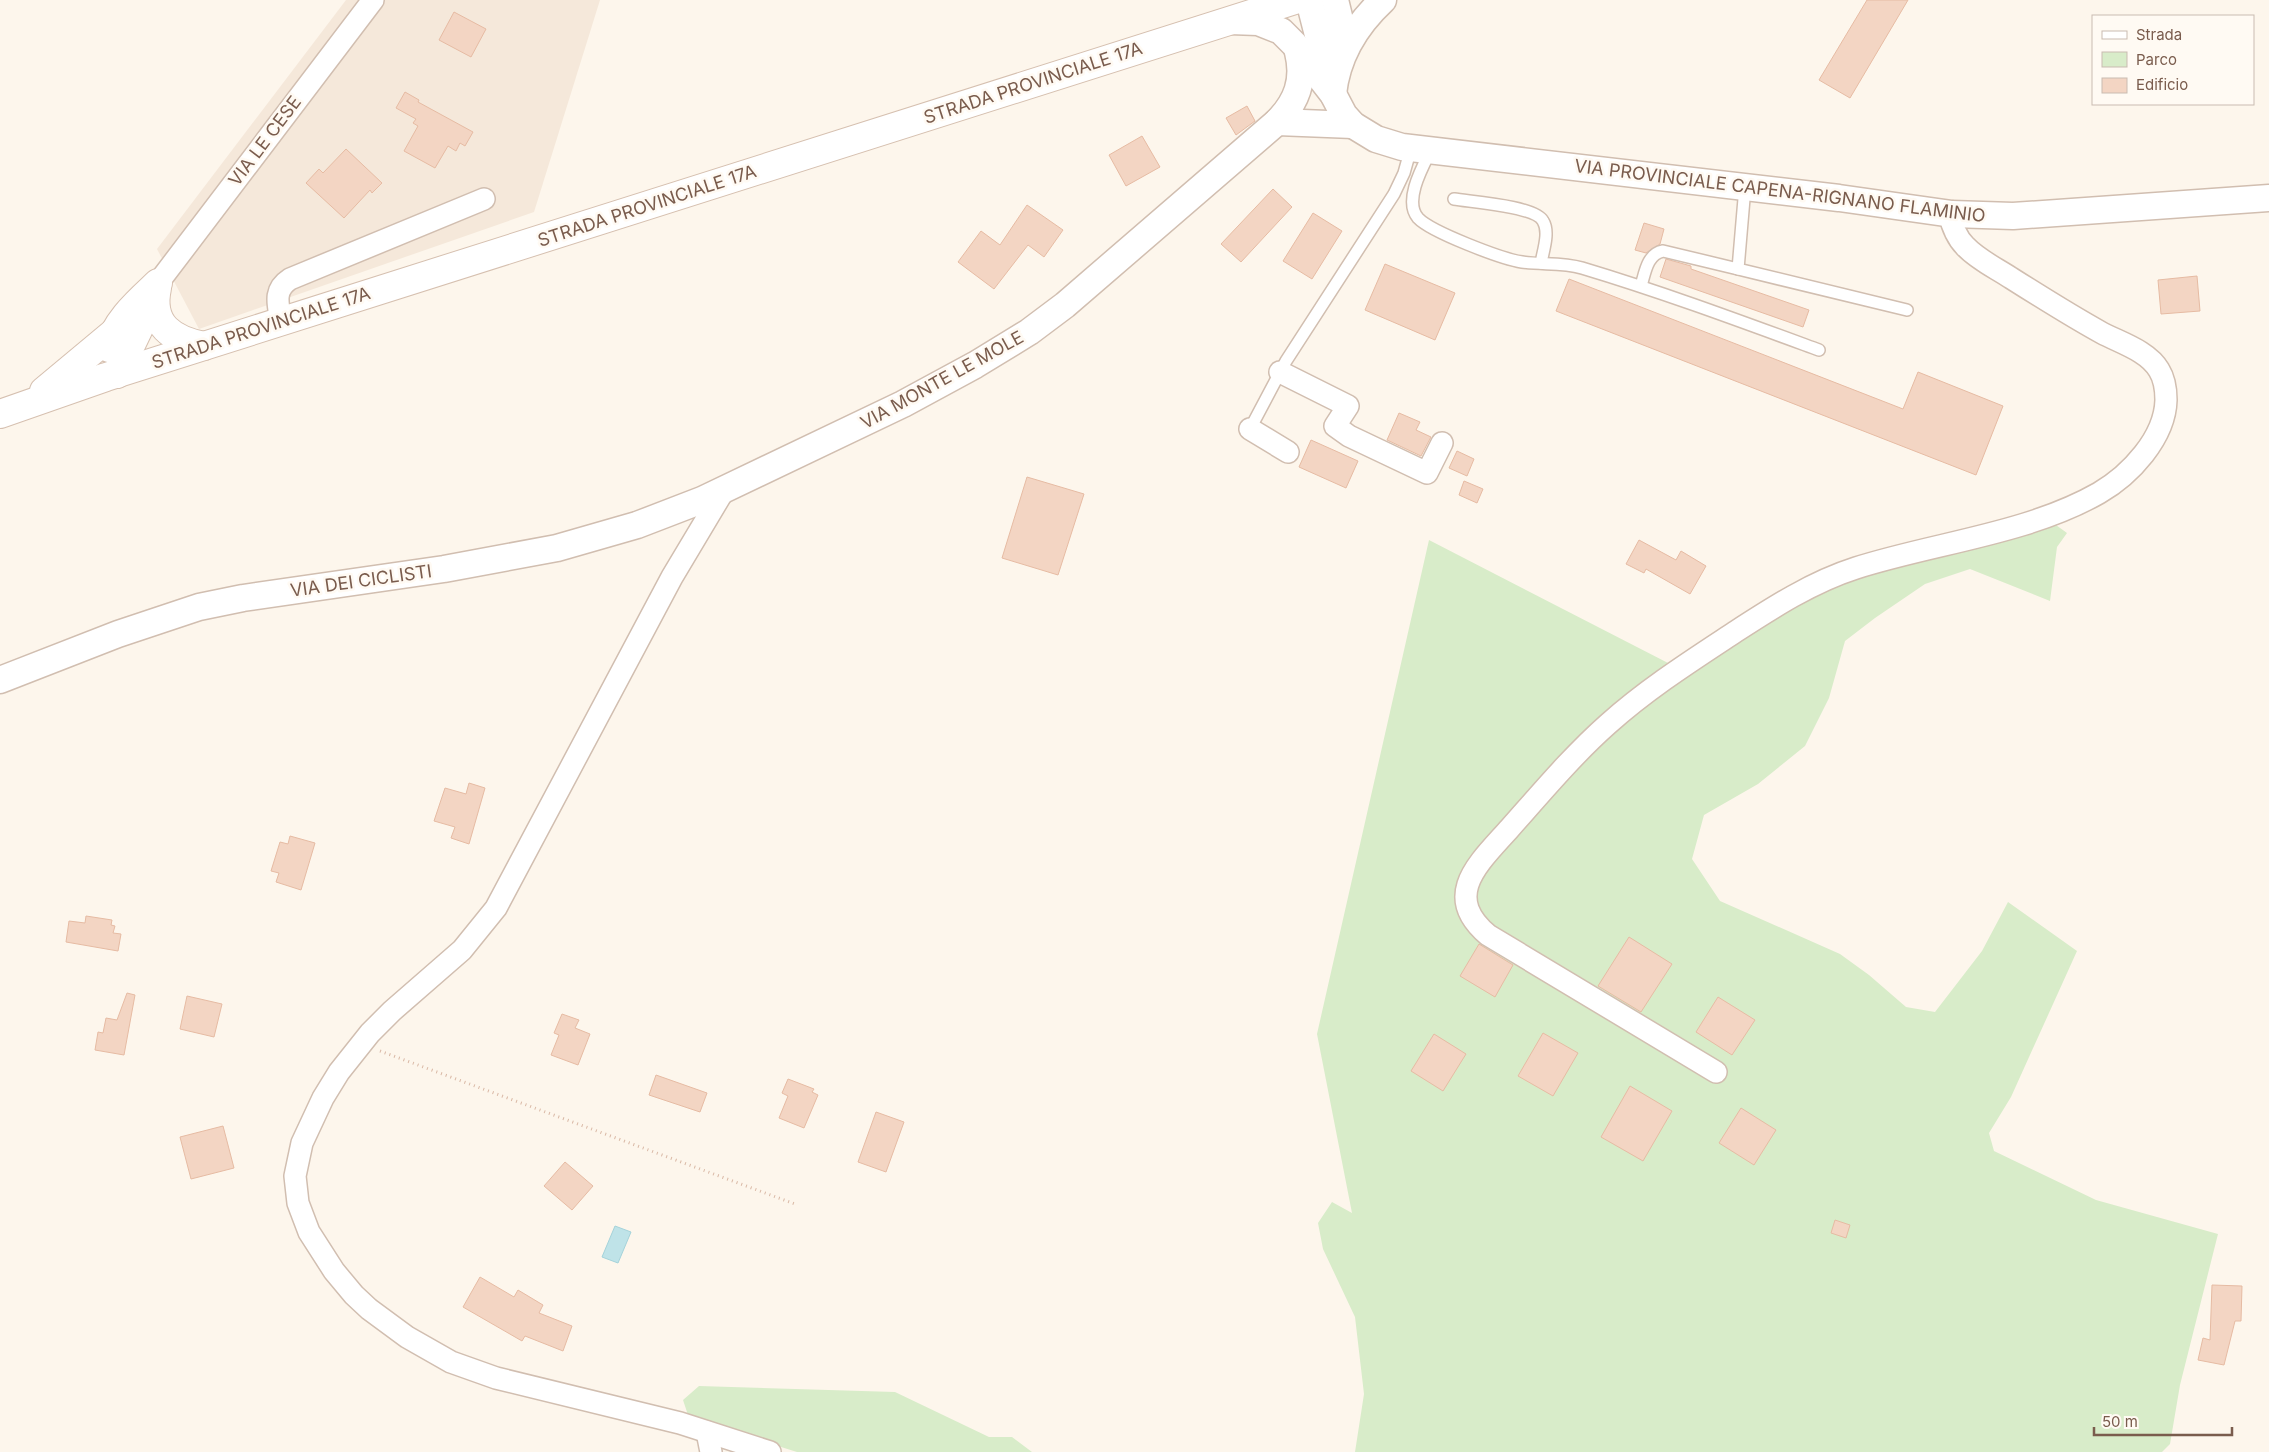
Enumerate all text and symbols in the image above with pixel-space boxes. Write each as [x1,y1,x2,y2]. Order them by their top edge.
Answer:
legend [2092,15,2254,105]
text: Strada [2136,25,2182,44]
street label: STRADA PROVINCIALE 17A [921,37,1145,128]
text: Parco [2136,50,2177,69]
text: Edificio [2136,75,2188,94]
street label: VIA LE CESE [224,92,305,190]
street label: VIA PROVINCIALE CAPENA-RIGNANO FLAMINIO [1573,155,1987,226]
street label: STRADA PROVINCIALE 17A [535,160,759,251]
street label: STRADA PROVINCIALE 17A [149,282,373,373]
street label: VIA MONTE LE MOLE [857,326,1027,433]
street label: VIA DEI CICLISTI [289,560,433,601]
scale bar [2094,1404,2232,1436]
text: 50 m [2102,1412,2138,1431]

